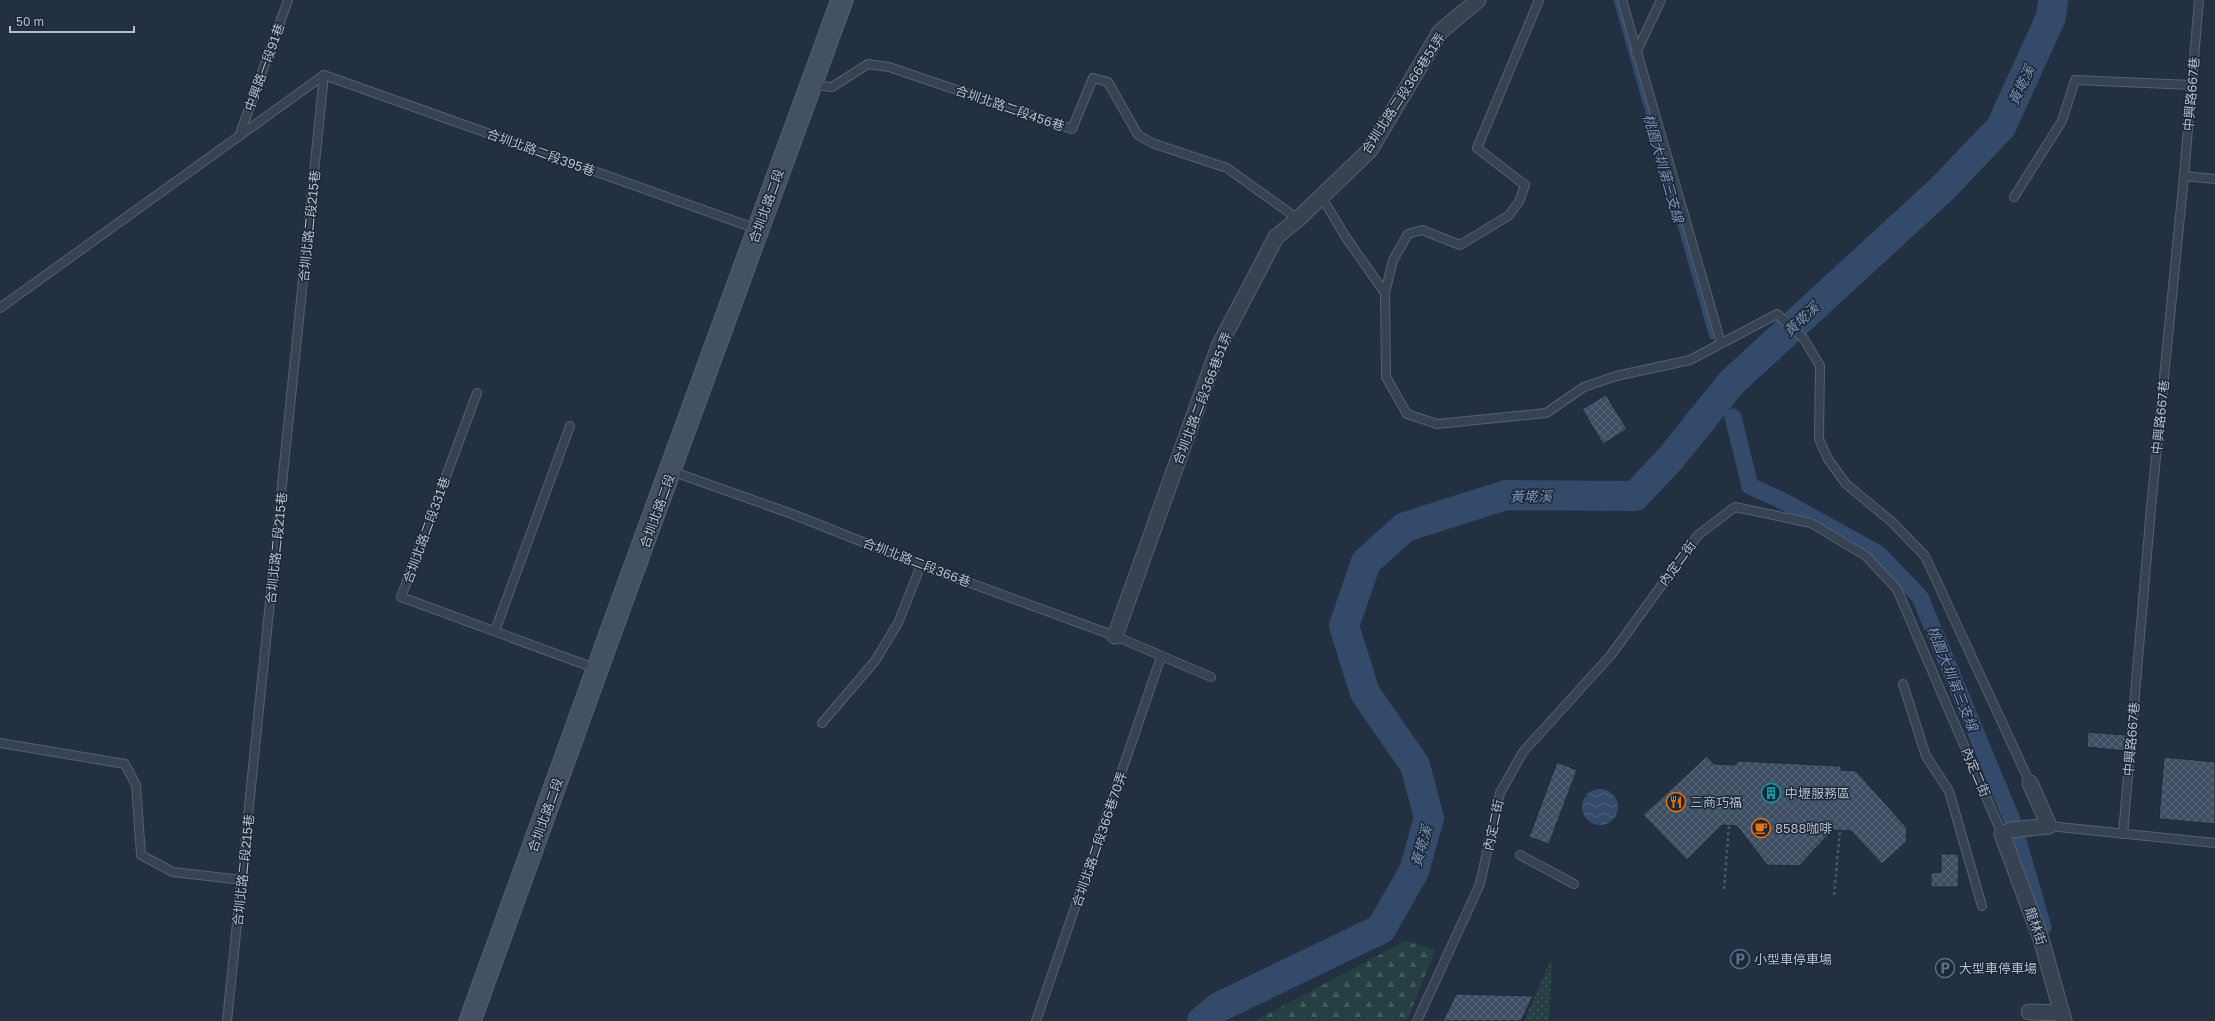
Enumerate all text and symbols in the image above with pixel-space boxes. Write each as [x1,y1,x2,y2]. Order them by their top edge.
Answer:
scale bar [10,8,134,34]
text: 50 m [16,14,44,29]
street label: 中興路一段91巷 [241,21,287,113]
street label: 合圳北路二段366巷51弄 [1358,29,1448,157]
street label: 中興路667巷 [2180,56,2202,132]
water label: 黃墘溪 [2004,61,2038,108]
street label: 合圳北路二段456巷 [953,82,1067,134]
water label: 桃園大圳第三支線 [1640,112,1688,226]
street label: 合圳北路二段395巷 [485,125,597,179]
street label: 合圳北路二段 [745,167,787,245]
street label: 合圳北路二段215巷 [295,169,323,283]
water label: 黃墘溪 [1780,297,1824,340]
street label: 合圳北路二段366巷51弄 [1169,329,1235,467]
street label: 中興路667巷 [2148,379,2172,455]
street label: 合圳北路二段 [636,472,678,550]
street label: 合圳北路二段331巷 [399,474,453,586]
water label: 黃墘溪 [1510,487,1554,505]
street label: 合圳北路二段215巷 [262,491,290,605]
street label: 合圳北路二段366巷 [861,534,973,590]
street label: 內定二街 [1655,537,1699,589]
water label: 桃園大圳第三支線 [1924,623,1983,735]
street label: 中興路667巷 [2120,701,2142,777]
street label: 內定二街 [1958,745,1994,799]
street label: 合圳北路二段366巷70弄 [1068,769,1130,909]
street label: 合圳北路二段 [524,776,566,854]
building icon: 中壢服務區 [1760,782,1782,804]
place label: 中壢服務區 [1785,785,1850,801]
restaurant icon: 三商巧福 [1665,791,1687,813]
place label: 三商巧福 [1690,794,1742,810]
street label: 內定二街 [1480,798,1506,852]
street label: 合圳北路二段215巷 [229,813,257,927]
cafe icon: 8588咖啡 [1750,817,1772,839]
place label: 8588咖啡 [1775,820,1832,836]
water label: 黃墘溪 [1407,822,1436,869]
street label: 龍林街 [2022,905,2050,947]
parking icon: 小型車停車場 [1729,948,1751,970]
place label: 小型車停車場 [1754,951,1832,967]
parking icon: 大型車停車場 [1934,957,1956,979]
place label: 大型車停車場 [1959,960,2037,976]

